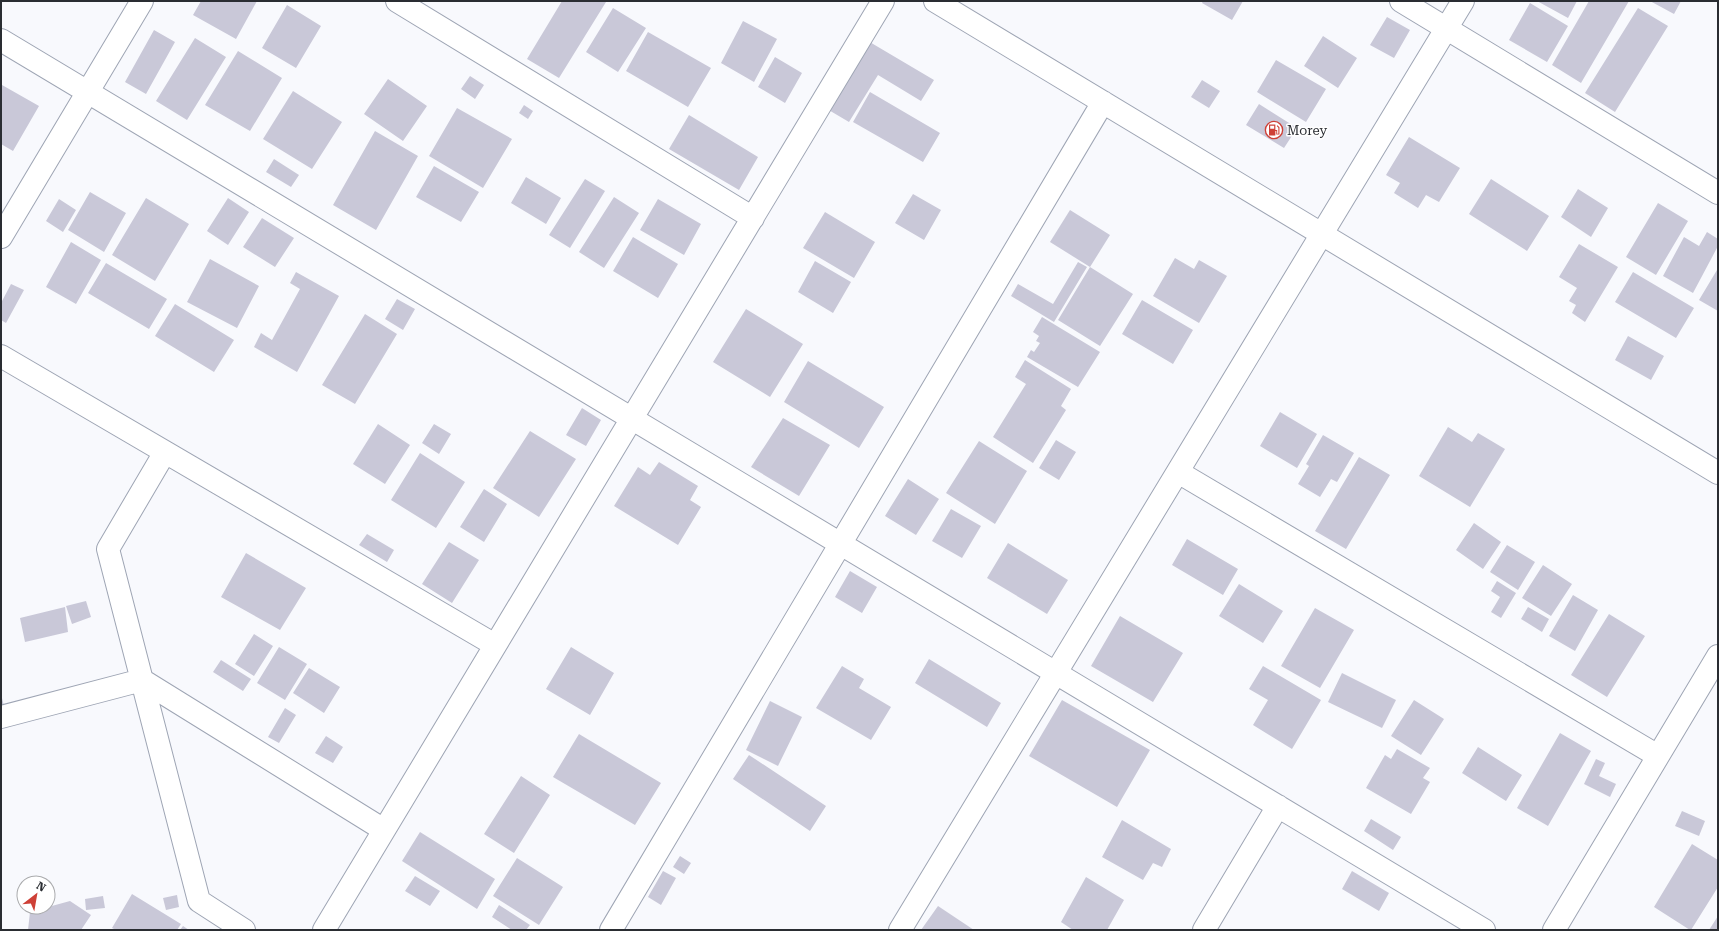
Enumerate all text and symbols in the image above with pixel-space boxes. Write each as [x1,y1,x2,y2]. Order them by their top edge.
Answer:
fuel station icon: Morey [1264,120,1284,140]
place label: Morey [1287,123,1327,138]
north arrow [16,875,56,915]
text: N [34,879,48,895]

